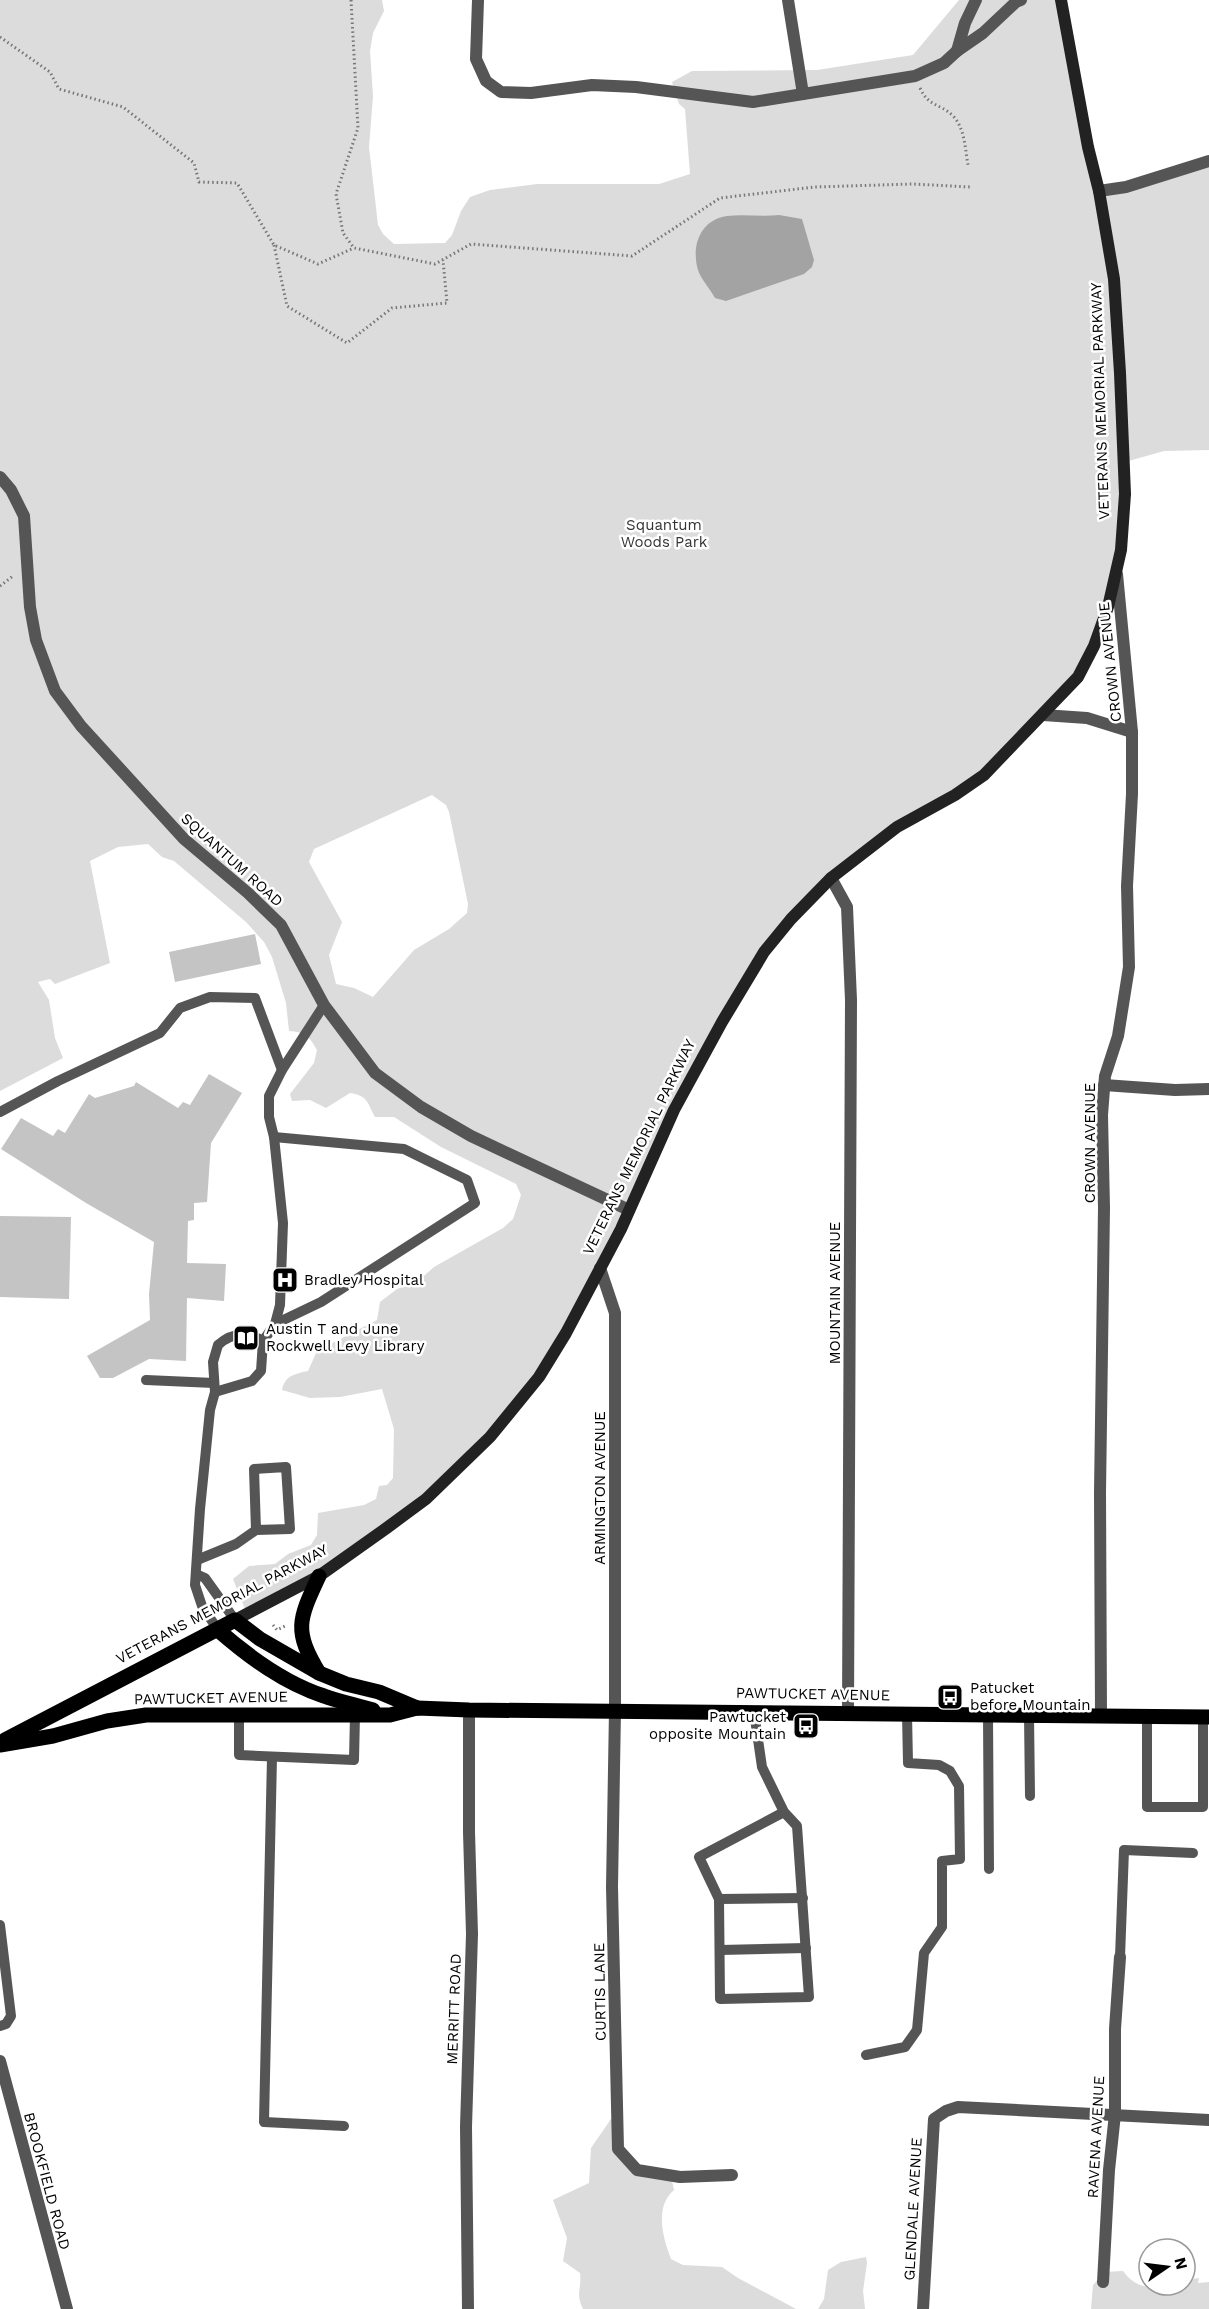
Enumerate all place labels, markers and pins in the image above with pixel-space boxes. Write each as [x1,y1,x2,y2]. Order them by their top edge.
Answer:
hospital icon: Bradley Hospital [270,1265,300,1295]
place label: Bradley Hospital [304,1271,424,1289]
place label: Austin T and June Rockwell Levy Library [266,1320,425,1355]
library icon: Austin T and June Rockwell Levy Library [231,1323,261,1353]
place label: Patucket before Mountain [970,1679,1091,1714]
bus stop icon: Patucket before Mountain [935,1682,965,1712]
place label: Pawtucket opposite Mountain [649,1708,787,1743]
bus stop icon: Pawtucket opposite Mountain [791,1711,821,1741]

